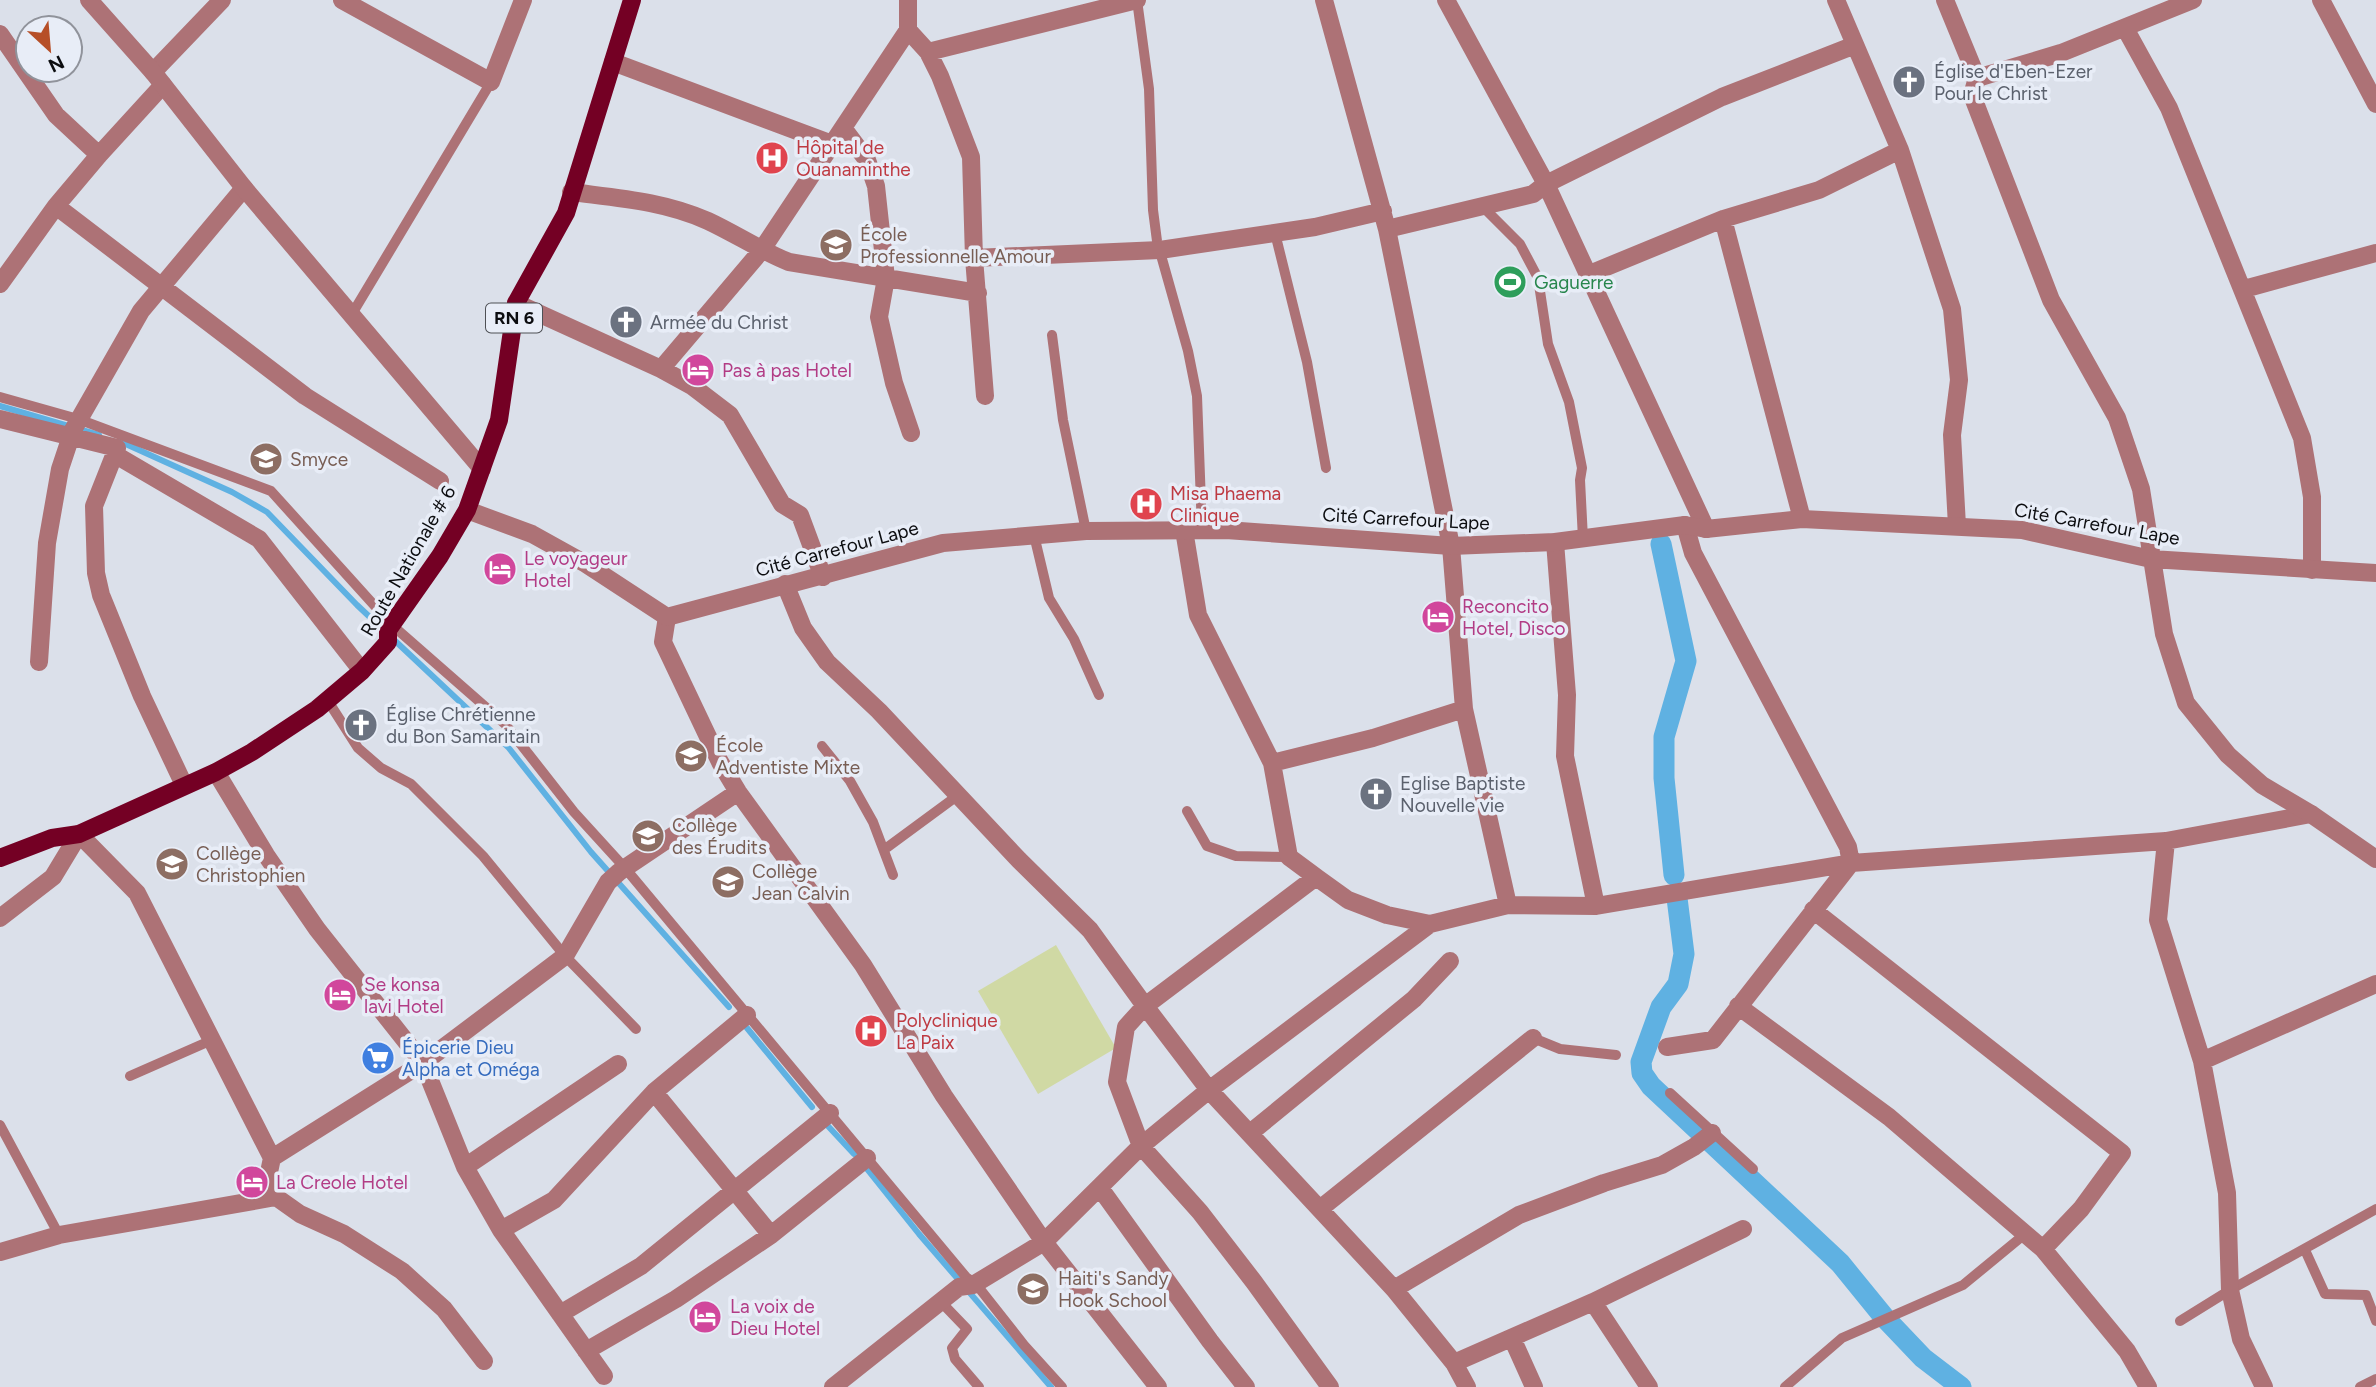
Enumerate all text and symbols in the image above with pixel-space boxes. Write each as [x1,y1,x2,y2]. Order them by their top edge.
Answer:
north arrow [14,14,84,84]
text: N [45,50,68,77]
place label: Église d'Eben-Ezer Pour le Christ [1934,60,2093,105]
church icon: Église d'Eben-Ezer Pour le Christ [1890,63,1928,101]
place label: Hôpital de Ouanaminthe [796,136,911,181]
hospital icon: Hôpital de Ouanaminthe [753,139,791,177]
place label: École Professionnelle Amour [860,223,1051,268]
school or university icon: École Professionnelle Amour [817,226,855,264]
sports icon: Gaguerre [1491,263,1529,301]
place label: Gaguerre [1534,271,1613,294]
church icon: Armée du Christ [607,303,645,341]
road number: RN 6 [486,304,542,332]
place label: Armée du Christ [650,311,789,334]
hotel icon: Pas à pas Hotel [679,351,717,389]
place label: Pas à pas Hotel [722,359,852,382]
school or university icon: Smyce [247,440,285,478]
place label: Smyce [290,448,348,471]
street label: Route Nationale # 6 [356,482,460,640]
place label: Misa Phaema Clinique [1170,482,1281,527]
hospital icon: Misa Phaema Clinique [1127,485,1165,523]
street label: Cité Carrefour Lape [2012,498,2182,550]
street label: Cité Carrefour Lape [1322,503,1490,535]
street label: Cité Carrefour Lape [753,516,921,582]
place label: Le voyageur Hotel [524,547,628,592]
hotel icon: Le voyageur Hotel [481,550,519,588]
place label: Reconcito Hotel, Disco [1462,595,1566,640]
hotel icon: Reconcito Hotel, Disco [1419,598,1457,636]
place label: Église Chrétienne du Bon Samaritain [386,703,540,748]
church icon: Église Chrétienne du Bon Samaritain [342,706,380,744]
place label: École Adventiste Mixte [716,734,860,779]
school or university icon: École Adventiste Mixte [672,737,710,775]
place label: Eglise Baptiste Nouvelle vie [1400,772,1525,817]
church icon: Eglise Baptiste Nouvelle vie [1357,775,1395,813]
place label: Collège des Érudits [672,814,767,859]
school or university icon: Collège des Érudits [629,817,667,855]
place label: Collège Christophien [196,842,305,887]
school or university icon: Collège Christophien [153,845,191,883]
place label: Collège Jean Calvin [752,860,850,905]
school or university icon: Collège Jean Calvin [709,863,747,901]
place label: Se konsa lavi Hotel [364,973,444,1018]
hotel icon: Se konsa lavi Hotel [321,976,359,1014]
place label: Polyclinique La Paix [896,1009,998,1054]
hospital icon: Polyclinique La Paix [852,1012,890,1050]
place label: Épicerie Dieu Alpha et Oméga [402,1036,540,1081]
supermarket icon: Épicerie Dieu Alpha et Oméga [359,1039,397,1077]
hotel icon: La Creole Hotel [233,1163,271,1201]
place label: La Creole Hotel [276,1171,408,1194]
place label: Haiti's Sandy Hook School [1058,1267,1168,1312]
school or university icon: Haiti's Sandy Hook School [1014,1270,1052,1308]
place label: La voix de Dieu Hotel [730,1295,820,1340]
hotel icon: La voix de Dieu Hotel [686,1298,724,1336]

